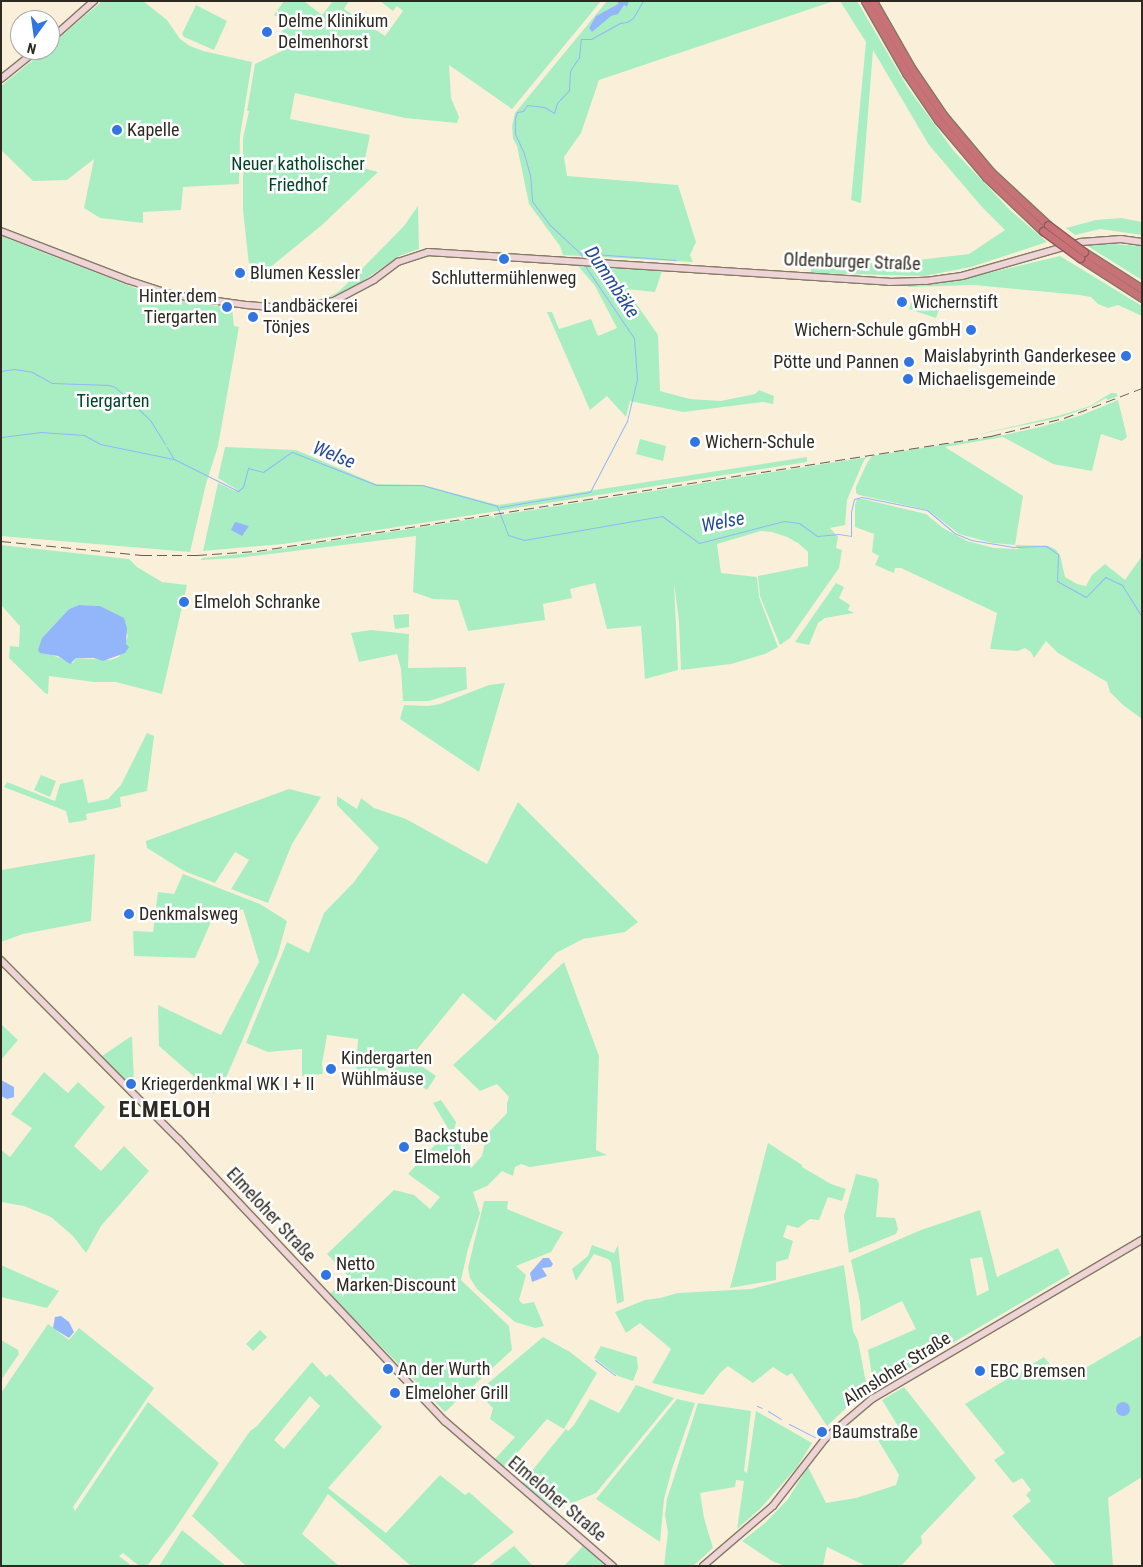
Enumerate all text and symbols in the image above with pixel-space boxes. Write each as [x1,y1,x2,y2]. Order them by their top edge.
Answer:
north arrow [10,10,60,60]
place label: Delme Klinikum Delmenhorst [278,11,388,54]
marker: Delme Klinikum Delmenhorst [260,25,274,39]
text: N [26,40,38,57]
place label: Kapelle [127,119,179,141]
marker: Kapelle [111,124,123,136]
park label: Neuer katholischer Friedhof [231,154,365,196]
water label: Dummbäke [580,242,644,322]
street label: Oldenburger Straße [783,249,921,275]
marker: Schluttermühlenweg [498,253,510,265]
place label: Blumen Kessler [250,262,360,284]
marker: Blumen Kessler [234,267,246,279]
place label: Schluttermühlenweg [432,267,576,289]
place label: Hinter dem Tiergarten [139,286,217,328]
place label: Wichernstift [912,291,998,313]
place label: Landbäckerei Tönjes [263,296,358,338]
marker: Wichernstift [896,296,908,308]
marker: Hinter dem Tiergarten [221,301,233,313]
marker: Landbäckerei Tönjes [247,311,259,323]
place label: Wichern-Schule gGmbH [794,319,961,341]
marker: Wichern-Schule gGmbH [965,324,977,336]
place label: Maislabyrinth Ganderkesee [924,345,1116,367]
marker: Maislabyrinth Ganderkesee [1120,350,1132,362]
place label: Pötte und Pannen [773,351,899,373]
marker: Pötte und Pannen [903,356,915,368]
place label: Michaelisgemeinde [918,368,1056,390]
marker: Michaelisgemeinde [902,373,914,385]
park label: Tiergarten [76,390,150,412]
place label: Wichern-Schule [705,431,815,453]
water label: Welse [309,436,359,474]
marker: Wichern-Schule [689,436,701,448]
water label: Welse [699,507,747,537]
place label: Elmeloh Schranke [194,591,320,613]
marker: Elmeloh Schranke [178,596,190,608]
place label: Denkmalsweg [139,903,238,925]
marker: Denkmalsweg [123,908,135,920]
place label: Kindergarten Wühlmäuse [341,1048,432,1090]
marker: Kindergarten Wühlmäuse [325,1063,337,1075]
place label: Kriegerdenkmal WK I + II [141,1073,315,1095]
marker: Kriegerdenkmal WK I + II [125,1078,137,1090]
district label: ELMELOH [118,1097,212,1123]
place label: Backstube Elmeloh [414,1126,488,1168]
marker: Backstube Elmeloh [398,1141,410,1153]
street label: Elmeloher Straße [222,1163,320,1267]
place label: Netto Marken-Discount [336,1254,456,1296]
marker: Netto Marken-Discount [320,1269,332,1281]
street label: Almsloher Straße [839,1327,955,1411]
place label: An der Wurth [398,1358,490,1380]
place label: EBC Bremsen [990,1360,1086,1382]
marker: An der Wurth [382,1363,394,1375]
marker: EBC Bremsen [974,1365,986,1377]
place label: Elmeloher Grill [405,1382,508,1404]
marker: Elmeloher Grill [389,1387,401,1399]
place label: Baumstraße [832,1421,918,1443]
marker: Baumstraße [816,1426,828,1438]
street label: Elmeloher Straße [504,1452,610,1546]

